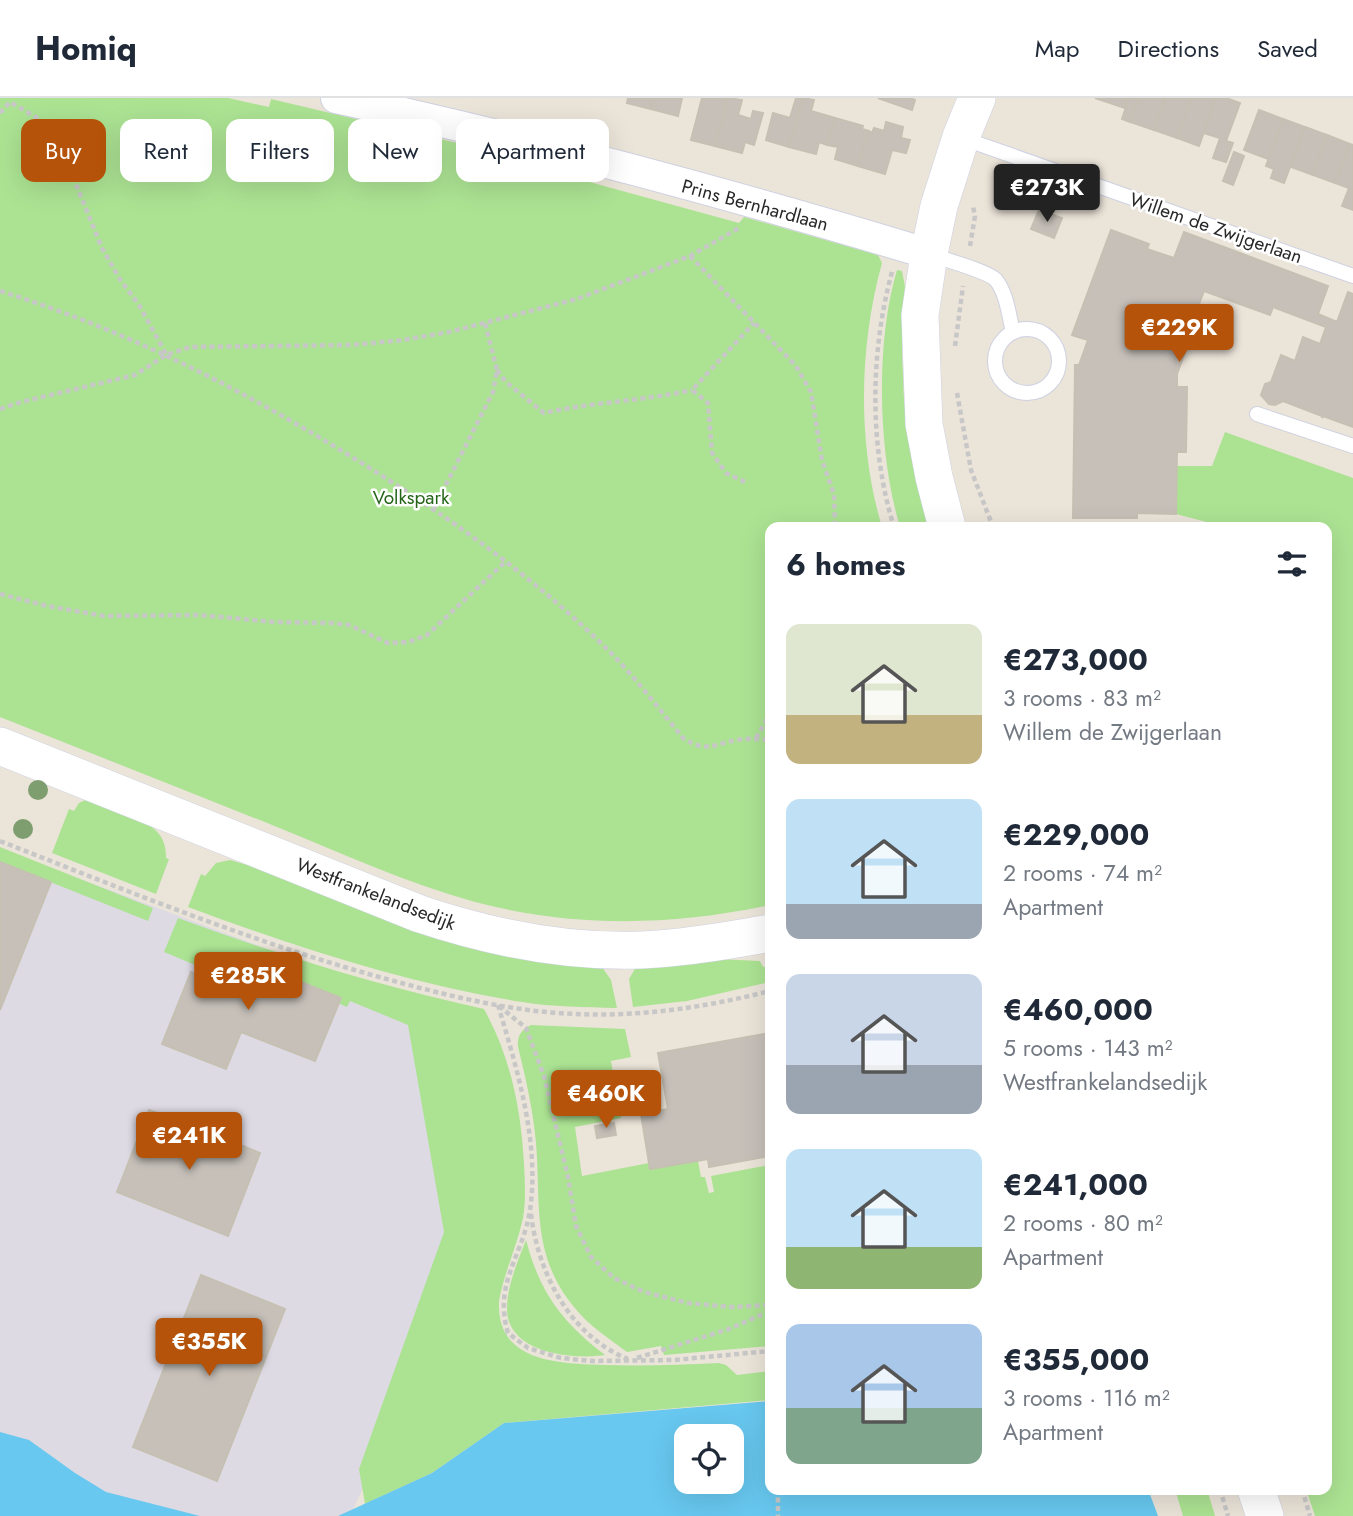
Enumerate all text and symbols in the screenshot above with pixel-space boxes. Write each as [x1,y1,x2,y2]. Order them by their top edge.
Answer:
text: Homiq [35,25,137,72]
text: Map [1035,31,1080,66]
text: Directions [1118,31,1219,66]
text: Saved [1257,31,1318,66]
chip: Buy [21,119,106,182]
chip: Rent [120,119,212,182]
chip: Filters [226,119,334,182]
chip: New [348,119,442,182]
chip: Apartment [456,119,609,182]
pin: €273K [998,164,1096,224]
text: €273K [1010,170,1084,204]
street label: Prins Bernhardlaan [679,172,831,238]
street label: Willem de Zwijgerlaan [1126,186,1306,270]
pin: €229K [1130,304,1228,364]
text: €229K [1141,310,1217,344]
park label: Volkspark [373,484,450,511]
text: 6 homes [786,543,905,586]
icon: filters [1273,545,1311,583]
text: €273,000 [1003,638,1148,681]
icon: home [842,652,926,736]
text: 3 rooms · 83 m² [1003,681,1161,715]
text: Willem de Zwijgerlaan [1003,715,1222,749]
text: €229,000 [1003,813,1149,856]
icon: home [842,827,926,911]
street label: Westfrankelandsedijk [292,851,460,937]
text: 2 rooms · 74 m² [1003,856,1162,890]
text: Apartment [1003,890,1103,924]
pin: €285K [199,953,297,1012]
text: €285K [210,958,286,992]
text: €460,000 [1003,988,1153,1031]
icon: home [842,1002,926,1086]
text: 5 rooms · 143 m² [1003,1031,1173,1065]
text: Westfrankelandsedijk [1003,1065,1207,1099]
pin: €460K [557,1070,655,1130]
text: €460K [567,1076,645,1110]
pin: €241K [140,1112,238,1172]
text: €241K [152,1118,226,1152]
text: €241,000 [1003,1163,1148,1206]
icon: home [842,1177,926,1261]
text: 2 rooms · 80 m² [1003,1206,1163,1240]
text: Apartment [1003,1240,1103,1274]
pin: €355K [160,1318,258,1378]
text: €355K [171,1324,247,1358]
text: €355,000 [1003,1338,1149,1381]
icon: home [842,1352,926,1436]
text: 3 rooms · 116 m² [1003,1381,1170,1415]
text: Apartment [1003,1415,1103,1449]
map controls [674,1424,744,1494]
button: locate [674,1424,744,1494]

